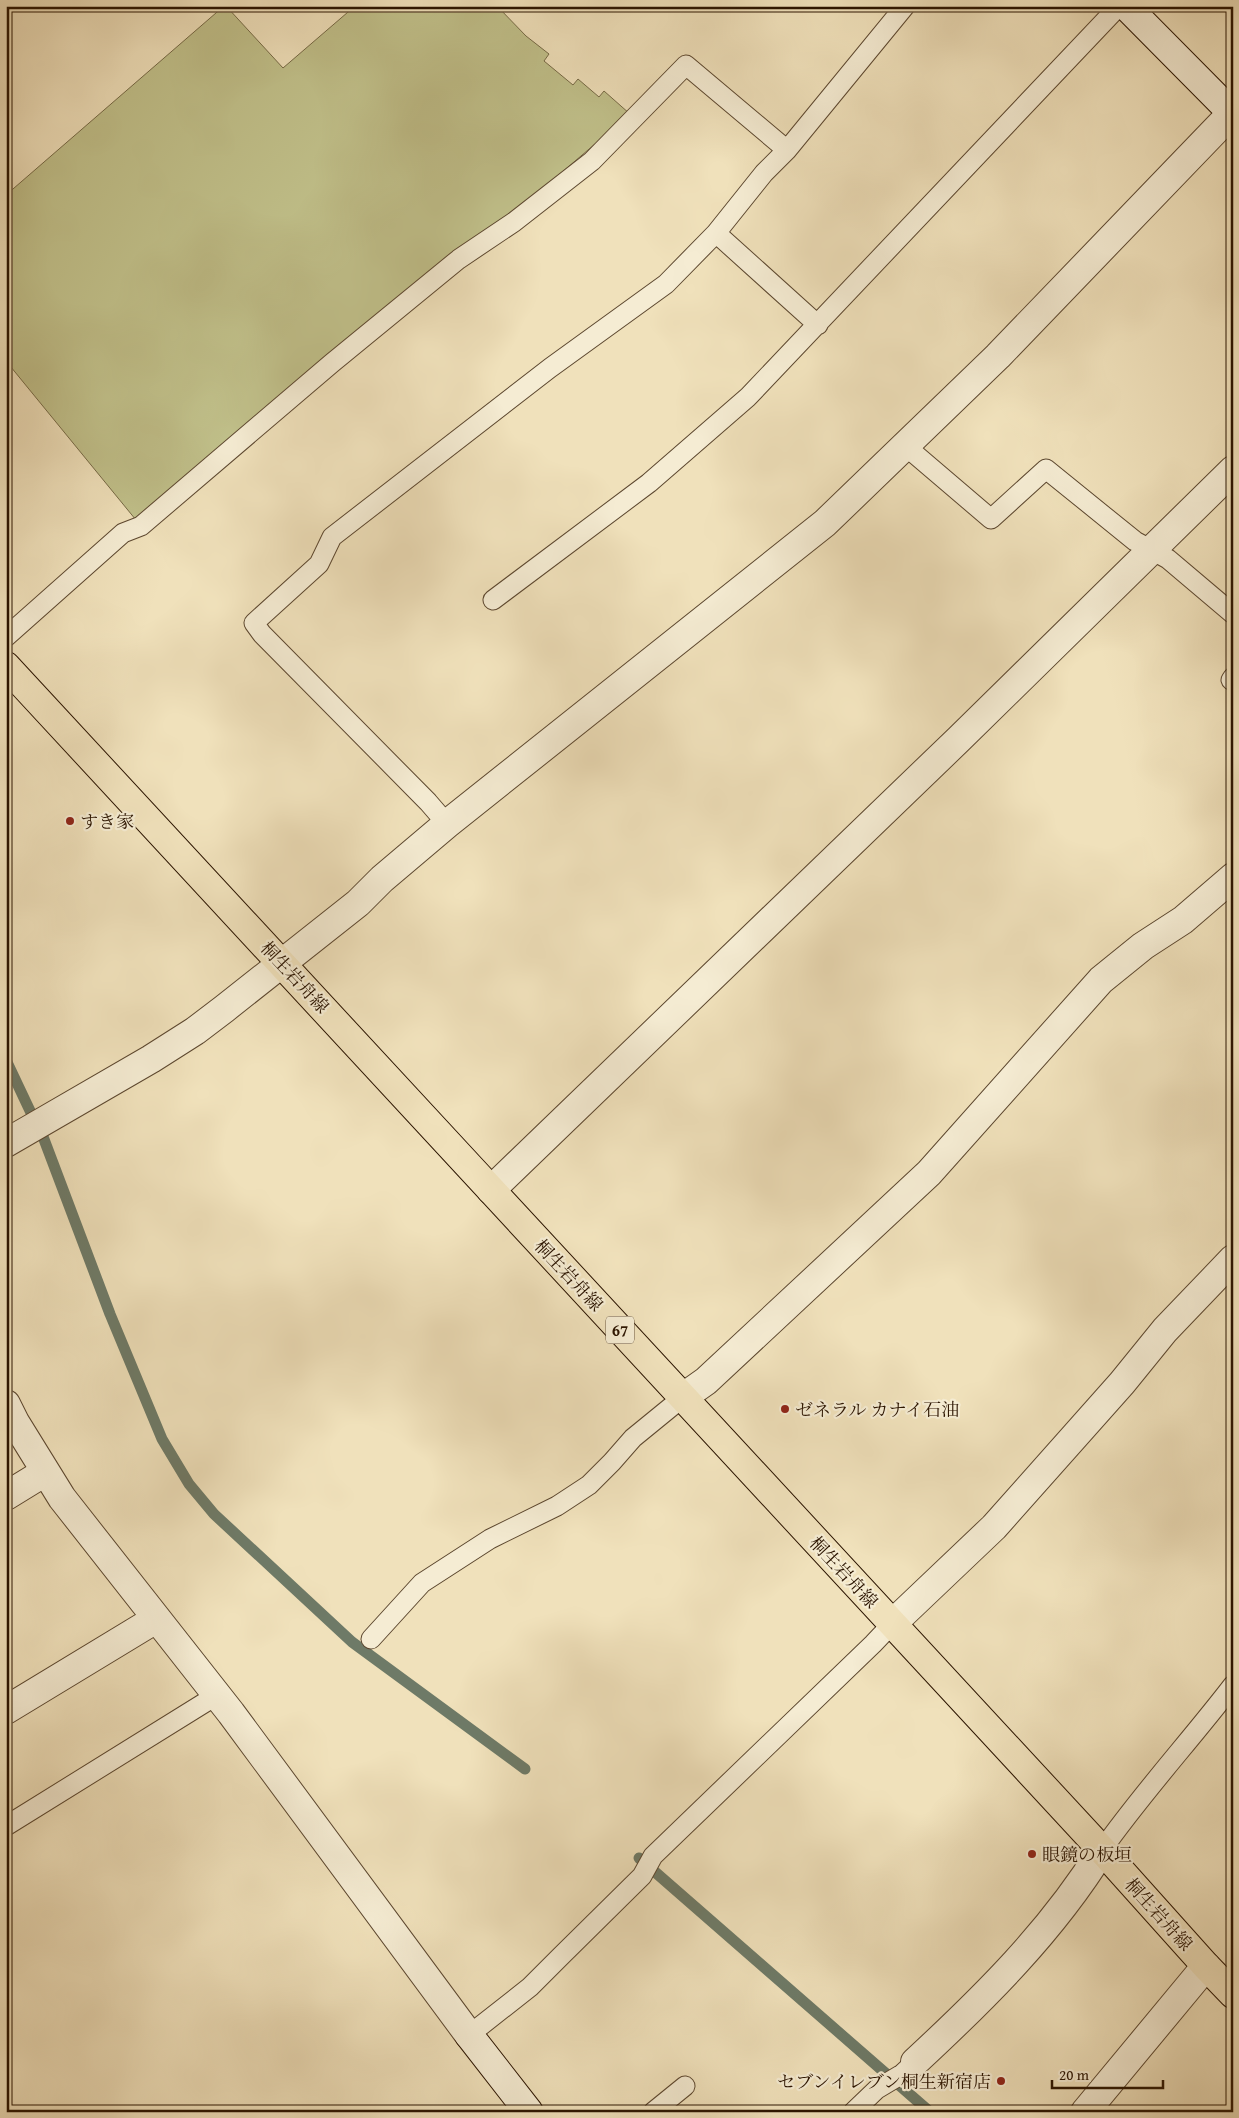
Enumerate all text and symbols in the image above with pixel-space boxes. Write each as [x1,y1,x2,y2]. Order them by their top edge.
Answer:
place label: すき家 [80,808,134,835]
marker: すき家 [64,815,76,827]
street label: 桐生岩舟線 [254,935,336,1019]
street label: 桐生岩舟線 [528,1233,610,1317]
road number: 67 [606,1316,634,1344]
place label: ゼネラル カナイ石油 [795,1396,959,1423]
marker: ゼネラル カナイ石油 [779,1403,791,1415]
street label: 桐生岩舟線 [803,1530,885,1614]
place label: 眼鏡の板垣 [1042,1841,1132,1868]
marker: 眼鏡の板垣 [1026,1848,1038,1860]
street label: 桐生岩舟線 [1119,1872,1199,1956]
scale bar [1052,2058,1163,2090]
text: 20 m [1059,2064,1090,2085]
place label: セブンイレブン桐生新宿店 [777,2068,991,2095]
marker: セブンイレブン桐生新宿店 [995,2075,1007,2087]

